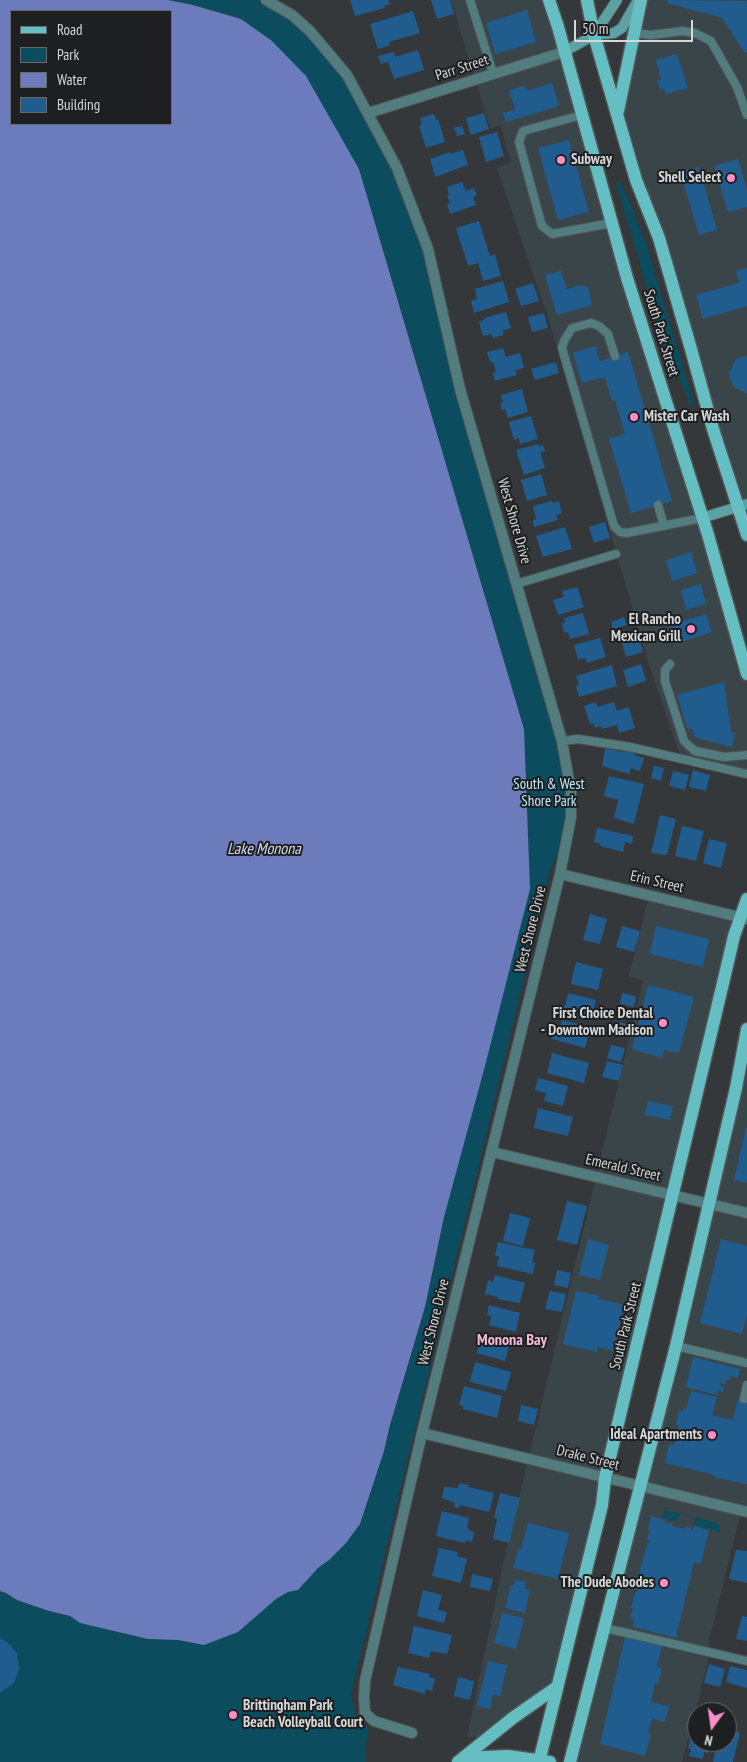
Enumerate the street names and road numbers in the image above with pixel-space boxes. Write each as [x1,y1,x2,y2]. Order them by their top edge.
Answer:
street label: Parr Street [433,51,491,85]
street label: South Park Street [639,287,683,379]
street label: West Shore Drive [493,476,535,566]
street label: Erin Street [628,867,686,897]
street label: West Shore Drive [512,884,550,974]
street label: Emerald Street [584,1151,662,1185]
street label: West Shore Drive [415,1277,453,1367]
street label: South Park Street [606,1280,646,1372]
street label: Drake Street [555,1442,621,1474]

